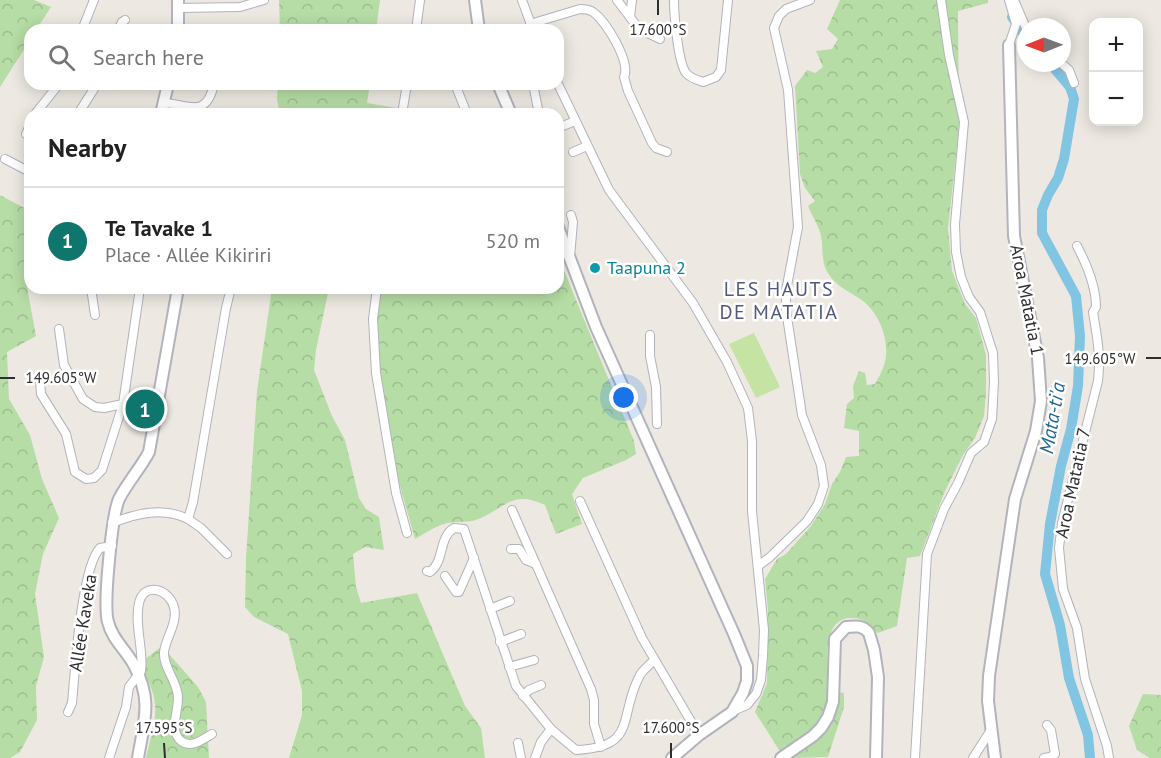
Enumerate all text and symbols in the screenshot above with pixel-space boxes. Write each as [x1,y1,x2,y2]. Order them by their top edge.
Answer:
north arrow [1017,18,1071,72]
map controls [1089,18,1143,126]
button: + [1089,18,1143,72]
text: 17.600°S [630,20,686,39]
search box [24,24,564,90]
icon: search [45,41,78,74]
text: Search here [93,43,204,71]
button: − [1089,72,1143,126]
text: Nearby [48,131,126,164]
text: Te Tavake 1 [105,214,213,242]
text: 1 [62,228,73,254]
text: 520 m [486,228,540,254]
text: Place · Allée Kikiriri [105,242,272,268]
street label: Aroa Matatia 1 [1005,242,1050,357]
place label: Taapuna 2 [607,256,686,279]
marker: Taapuna 2 [588,261,602,275]
district label: LES HAUTS DE MATATIA [719,276,839,325]
text: 149.605°W [1064,349,1136,368]
text: 149.605°W [25,368,97,387]
water label: Mata-ti'a [1033,380,1071,456]
your location [609,383,638,412]
pin: 1 [126,386,164,432]
street label: Aroa Matatia 7 [1050,425,1095,540]
street label: Allée Kaveka [63,572,102,673]
text: 17.595°S [136,718,192,737]
text: 17.600°S [643,718,699,737]

